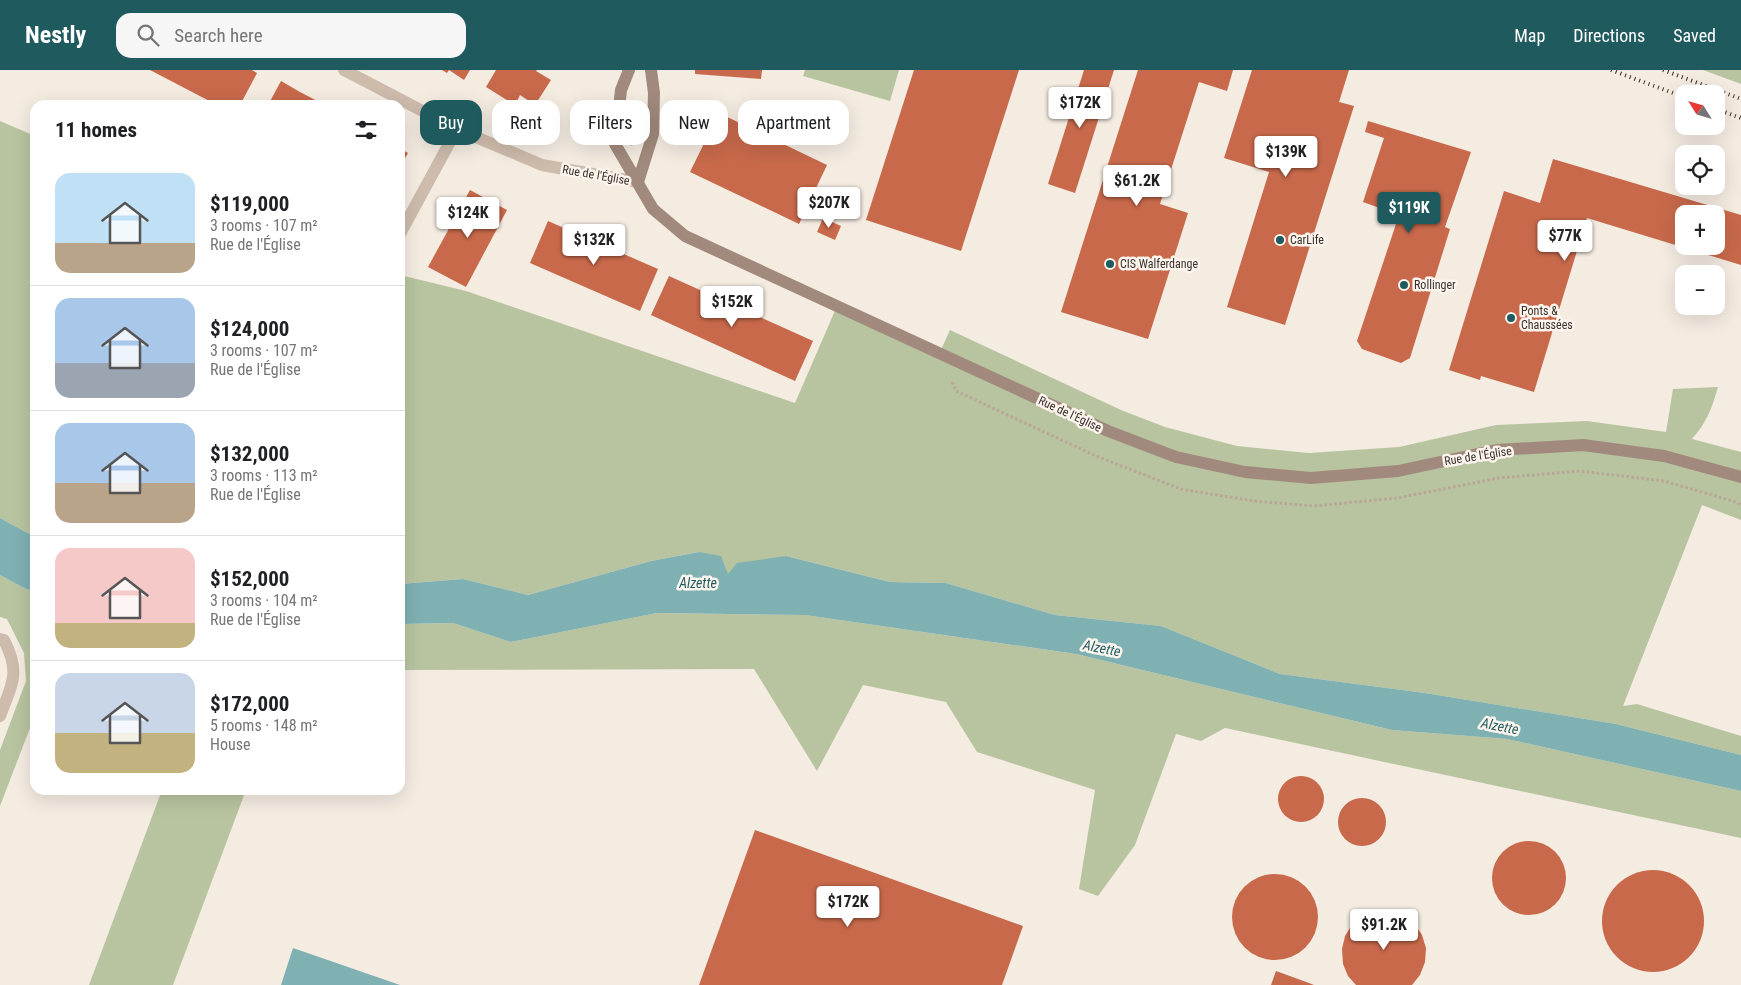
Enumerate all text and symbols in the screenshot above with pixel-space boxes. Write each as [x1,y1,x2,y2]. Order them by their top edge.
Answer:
search box [116,13,466,58]
text: Nestly [25,21,86,49]
icon: search [134,21,162,49]
text: Search here [174,24,263,47]
text: Map [1514,25,1545,46]
text: Directions [1573,25,1645,46]
text: Saved [1673,25,1716,46]
north arrow [1675,85,1725,135]
map controls [1675,85,1725,315]
pin: $172K [1045,87,1115,129]
text: $172K [1059,93,1101,112]
chip: Buy [420,100,482,145]
chip: Rent [492,100,560,145]
chip: Filters [570,100,650,145]
chip: New [660,100,728,145]
chip: Apartment [738,100,849,145]
icon: filters [352,116,380,144]
text: 11 homes [55,118,137,142]
pin: $139K [1251,136,1321,178]
text: $139K [1265,142,1307,161]
button: locate [1675,145,1725,195]
street label: Rue de l'Église [561,161,631,188]
pin: $61.2K [1096,164,1178,207]
text: $61.2K [1114,171,1160,190]
pin: $207K [794,186,864,229]
pin: $119K [1374,191,1444,234]
text: $119,000 [210,192,289,216]
icon: home [95,193,155,253]
text: $207K [808,193,850,212]
pin: $124K [433,196,503,239]
text: $119K [1388,198,1430,217]
text: $124K [447,203,489,222]
button: + [1675,205,1725,255]
text: 3 rooms · 107 m² [210,216,318,235]
pin: $77K [1535,220,1595,262]
pin: $132K [559,224,629,266]
text: $77K [1548,226,1582,245]
text: $132K [573,230,615,249]
place label: CarLife [1290,233,1324,247]
marker: CarLife [1274,234,1286,246]
text: Rue de l'Église [210,235,301,254]
place label: CIS Walferdange [1120,257,1198,271]
marker: CIS Walferdange [1104,258,1116,270]
button: − [1675,265,1725,315]
place label: Rollinger [1414,278,1456,292]
marker: Rollinger [1398,279,1410,291]
pin: $152K [697,286,767,328]
text: $152K [711,292,753,311]
place label: Ponts & Chaussées [1521,304,1573,332]
marker: Ponts & Chaussées [1505,312,1517,324]
text: $124,000 [210,317,289,341]
icon: home [95,318,155,378]
text: 3 rooms · 107 m² [210,341,318,360]
text: Rue de l'Église [210,360,301,379]
street label: Rue de l'Église [1036,392,1105,435]
text: $132,000 [210,442,289,466]
icon: home [95,443,155,503]
street label: Rue de l'Église [1443,443,1513,468]
text: 3 rooms · 113 m² [210,466,318,485]
text: Rue de l'Église [210,485,301,504]
text: $152,000 [210,567,289,591]
icon: home [95,568,155,628]
water label: Alzette [678,575,717,591]
text: 3 rooms · 104 m² [210,591,318,610]
text: Rue de l'Église [210,610,301,629]
water label: Alzette [1081,636,1122,659]
text: $172,000 [210,692,289,716]
icon: home [95,693,155,753]
water label: Alzette [1479,714,1520,737]
text: 5 rooms · 148 m² [210,716,318,735]
text: House [210,735,250,754]
pin: $172K [813,886,883,928]
text: $172K [827,892,869,911]
pin: $91.2K [1343,908,1425,951]
text: $91.2K [1361,915,1407,934]

